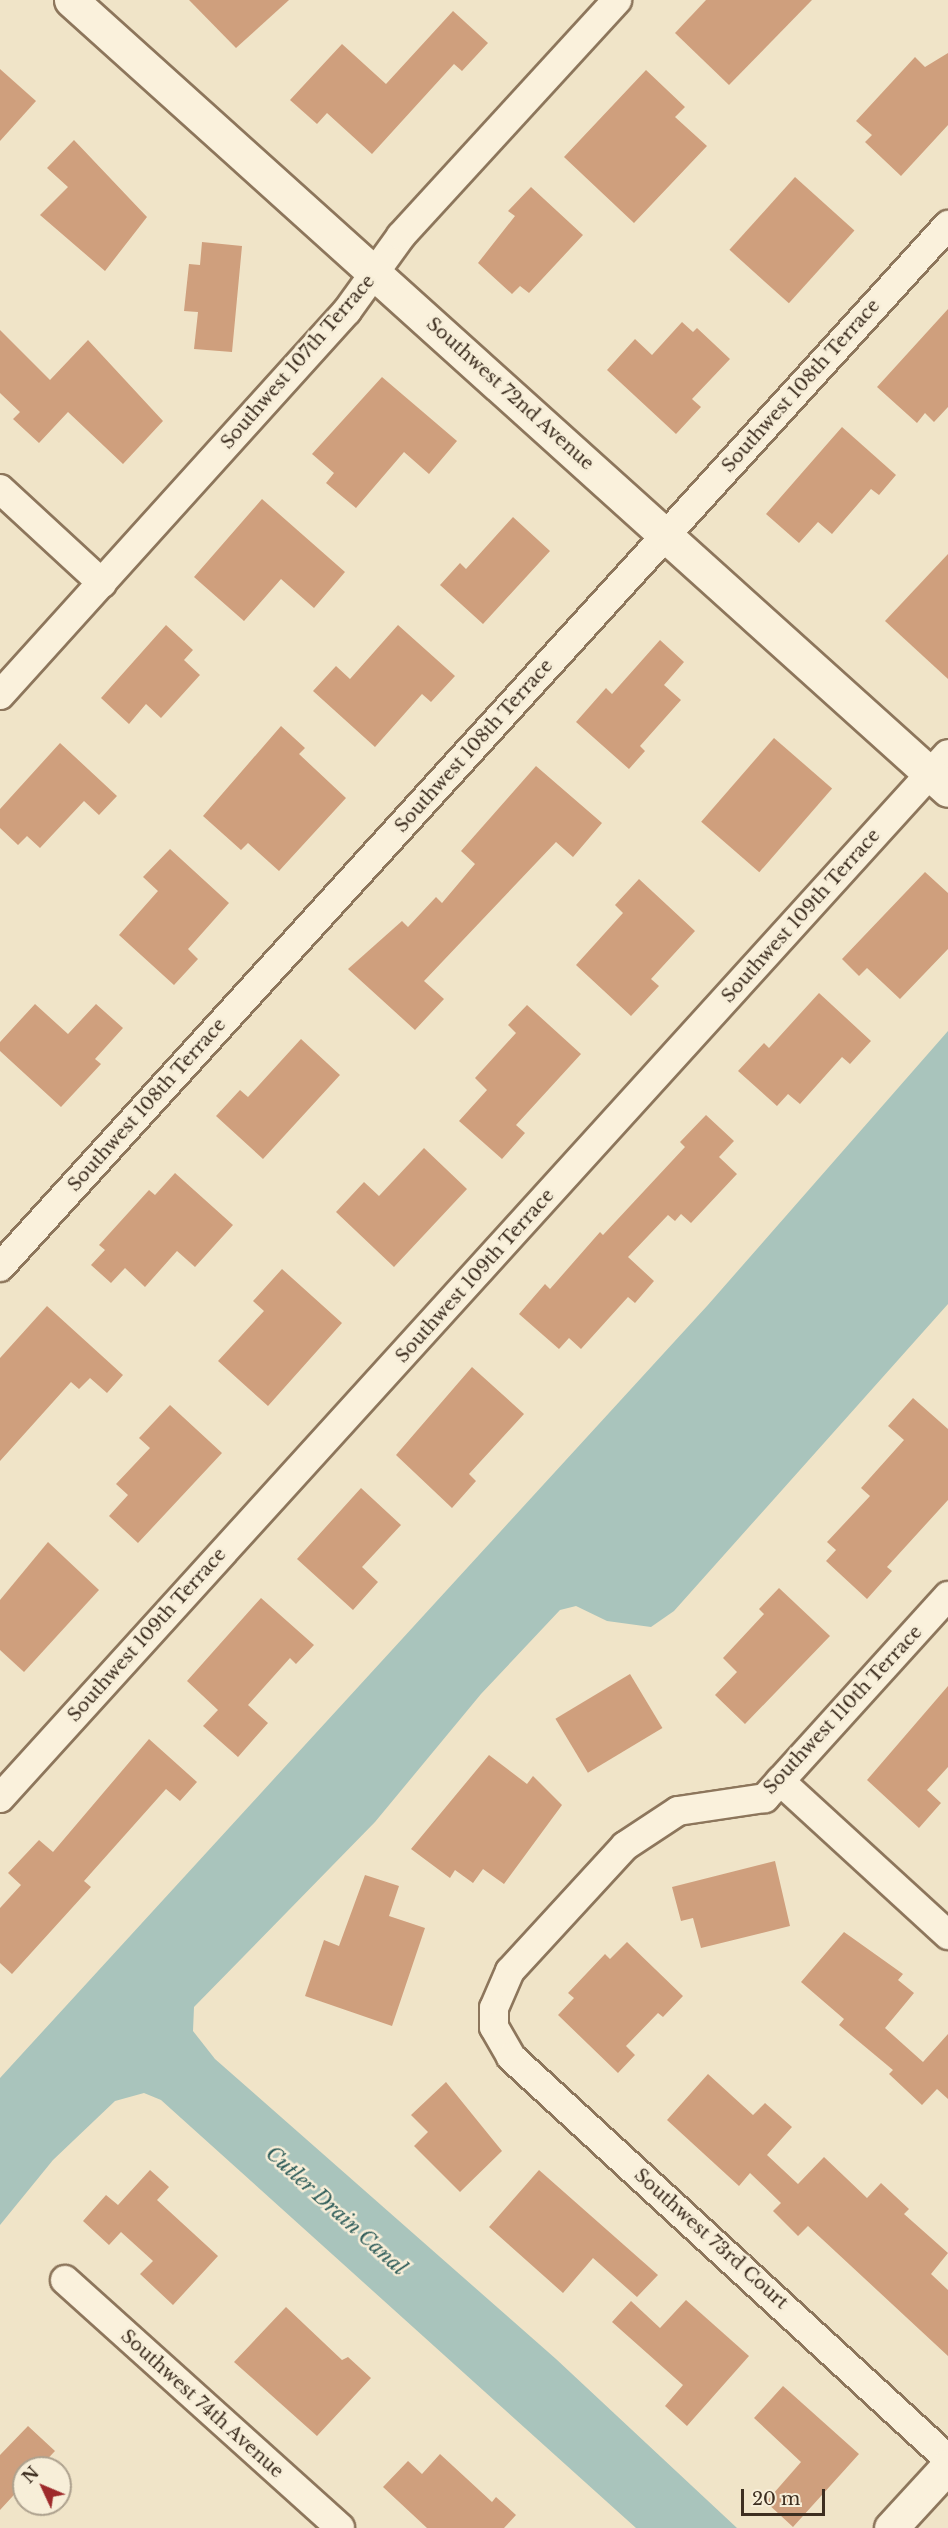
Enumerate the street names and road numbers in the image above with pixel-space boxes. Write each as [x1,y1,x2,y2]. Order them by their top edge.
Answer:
street label: Southwest 107th Terrace [216,270,380,454]
street label: Southwest 108th Terrace [717,295,885,477]
street label: Southwest 72nd Avenue [422,313,598,475]
street label: Southwest 108th Terrace [390,655,558,837]
street label: Southwest 109th Terrace [717,825,885,1007]
street label: Southwest 108th Terrace [63,1014,231,1196]
street label: Southwest 109th Terrace [391,1185,559,1367]
street label: Southwest 109th Terrace [63,1544,231,1726]
street label: Southwest 110th Terrace [759,1621,927,1799]
street label: Southwest 73rd Court [630,2164,792,2314]
street label: Southwest 74th Avenue [116,2325,288,2483]

